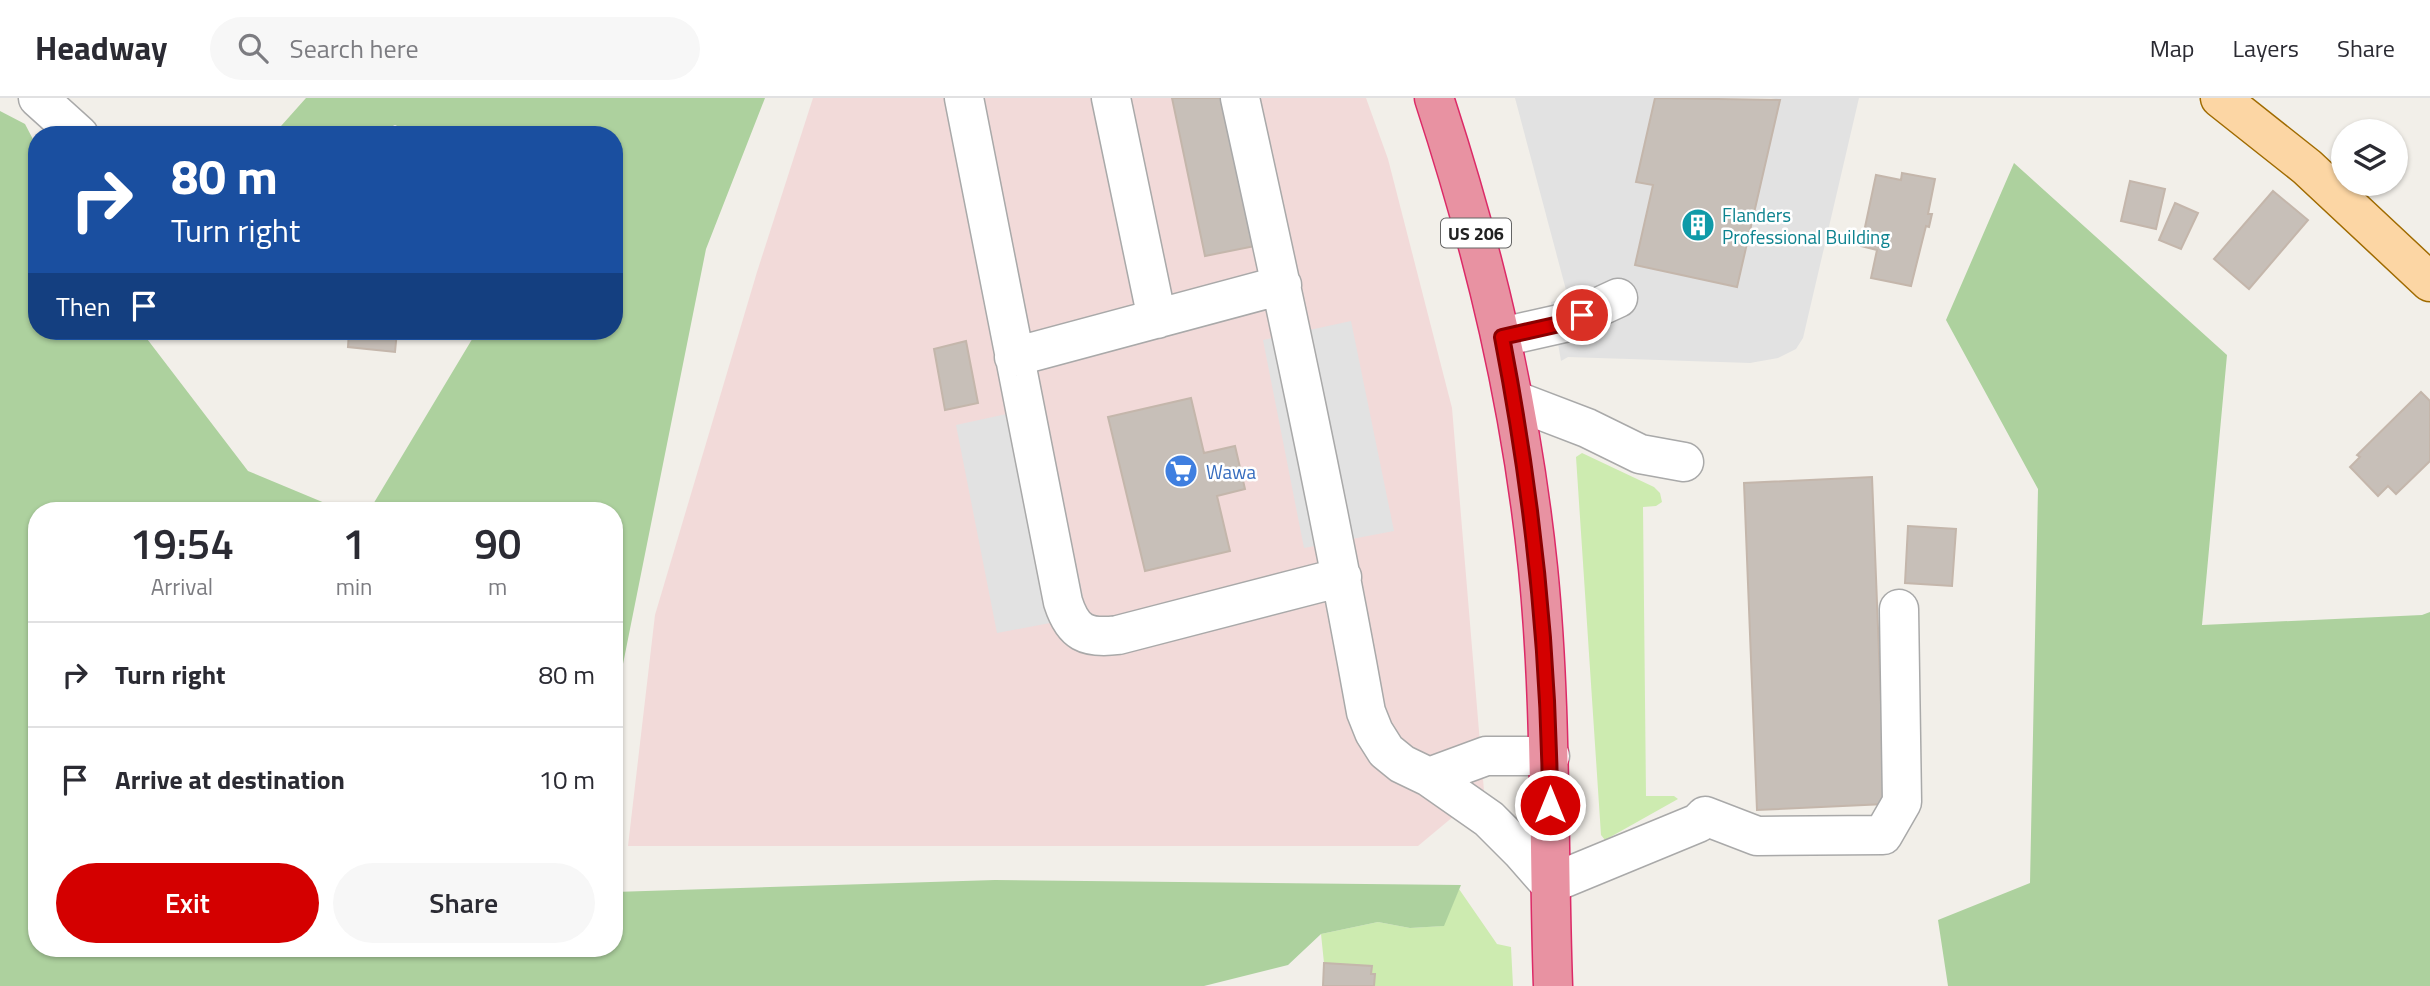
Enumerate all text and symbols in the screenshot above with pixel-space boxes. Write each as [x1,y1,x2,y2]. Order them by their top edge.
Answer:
search box [210,17,700,80]
text: Headway [35,23,168,73]
icon: search [234,29,272,67]
text: Search here [290,29,419,68]
text: Map [2150,30,2195,66]
text: Layers [2233,30,2299,66]
text: Share [2337,30,2395,66]
map controls [2331,119,2408,196]
button: layers [2331,119,2408,196]
text: 80 m [171,138,278,213]
icon: right [56,154,147,245]
place label: Flanders Professional Building [1722,200,1890,251]
text: Turn right [171,206,300,254]
building icon: Flanders Professional Building [1679,206,1717,244]
road number: US 206 [1441,218,1511,248]
pin [1552,285,1612,345]
text: Then [56,287,111,326]
icon: arrive [125,287,163,325]
icon: arrive [1563,296,1601,334]
supermarket icon: Wawa [1162,452,1200,490]
place label: Wawa [1206,457,1256,486]
text: 19:54 [130,511,234,575]
text: 1 [342,511,366,575]
text: 90 [474,511,521,575]
text: Arrival [151,569,213,604]
text: min [336,569,372,604]
text: m [488,569,507,604]
text: Turn right [115,655,226,694]
text: 80 m [538,655,595,694]
icon: right [56,656,94,694]
text: Arrive at destination [115,760,345,799]
text: 10 m [538,760,595,799]
icon: arrive [56,761,94,799]
position arrow [1513,768,1587,842]
button: Exit [56,863,319,943]
button: Share [333,863,595,943]

